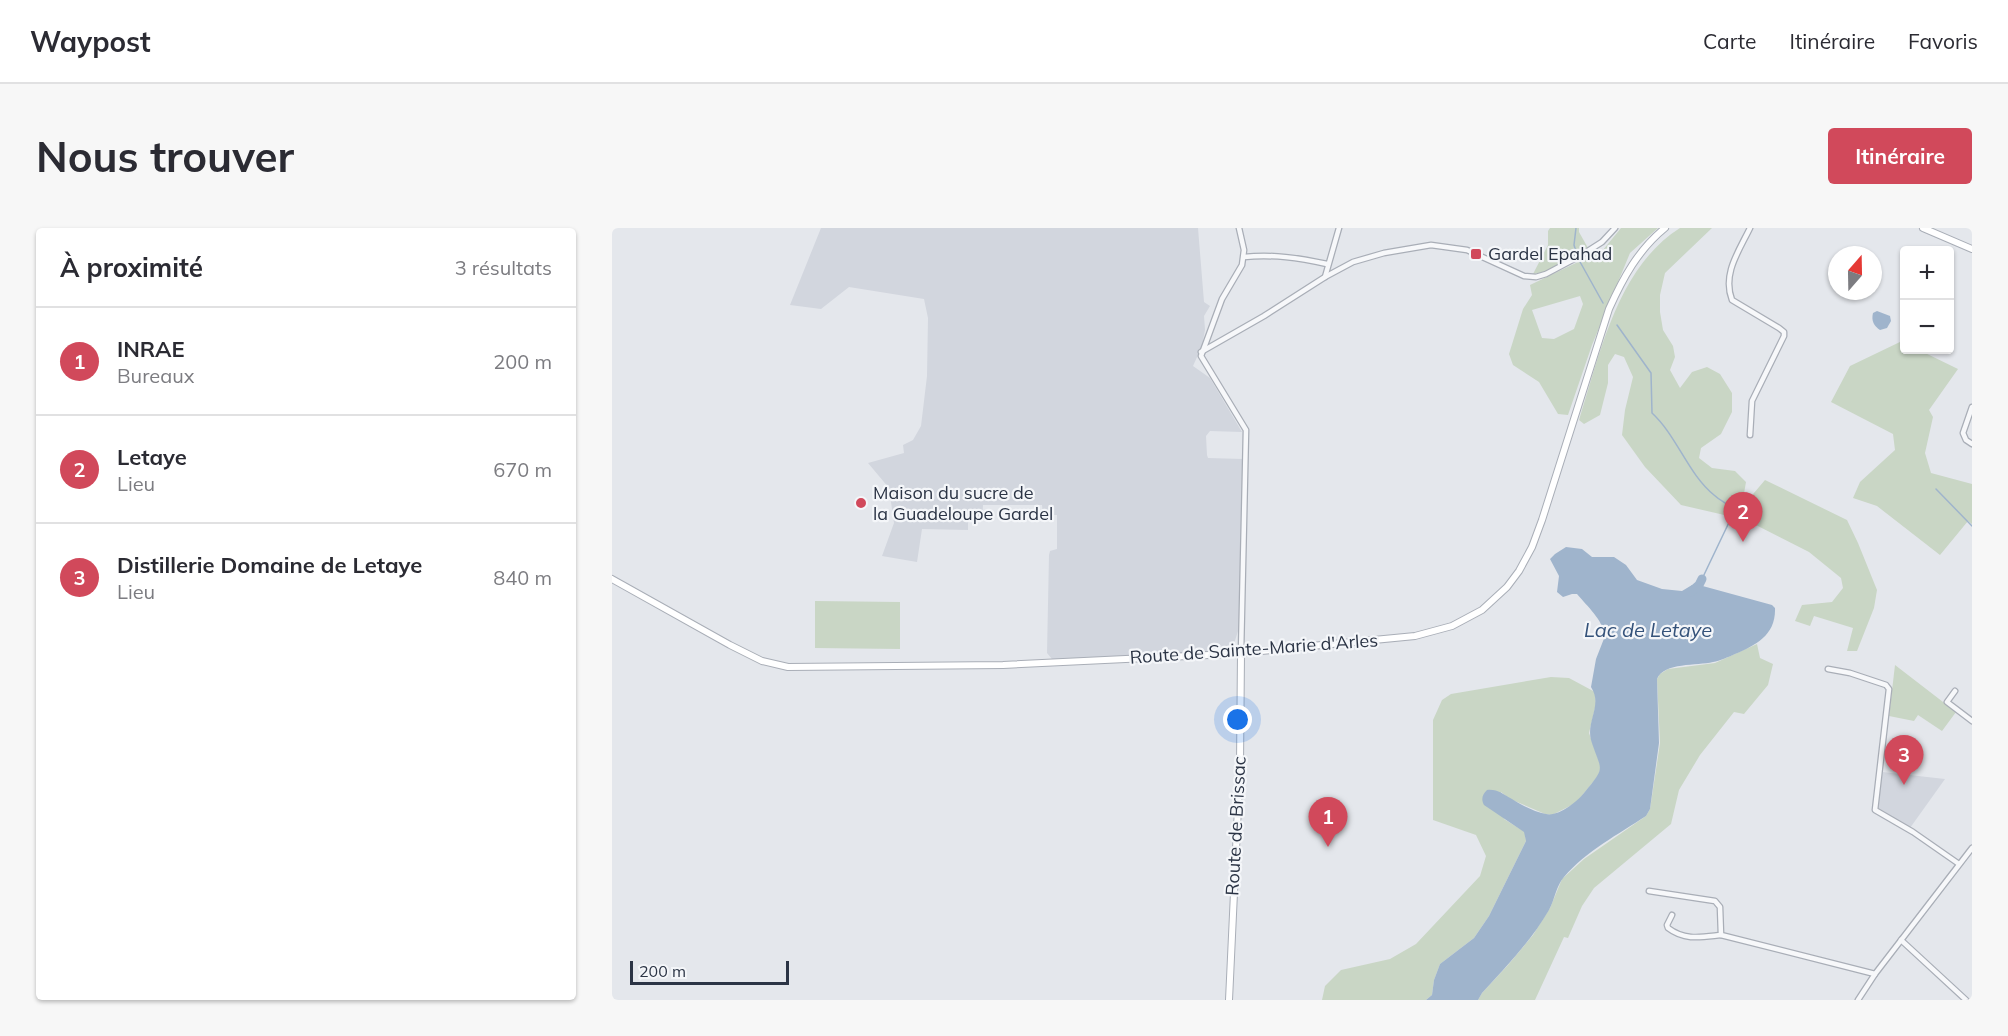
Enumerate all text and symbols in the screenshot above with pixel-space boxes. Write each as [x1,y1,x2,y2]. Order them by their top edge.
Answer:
text: Waypost [30,24,151,59]
text: Carte [1703,28,1757,54]
text: Itinéraire [1790,28,1875,54]
text: Favoris [1908,28,1978,54]
button: Itinéraire [1828,128,1972,184]
text: Nous trouver [36,130,294,183]
place label: Gardel Epahad [1488,242,1612,265]
north arrow [1828,246,1882,300]
map controls [1900,246,1954,354]
button: + [1900,246,1954,300]
marker: Gardel Epahad [1469,247,1483,261]
text: À proximité [60,251,203,284]
text: 3 résultats [455,255,552,280]
button: − [1900,300,1954,354]
text: INRAE [117,335,185,363]
text: 1 [74,349,86,374]
text: 200 m [493,349,552,374]
text: Bureaux [117,363,194,388]
text: Letaye [117,443,187,471]
text: 2 [74,457,86,482]
text: 670 m [493,457,552,482]
text: Lieu [117,471,155,496]
place label: Maison du sucre de la Guadeloupe Gardel [873,481,1053,525]
pin: 2 [1724,492,1762,542]
marker: Maison du sucre de la Guadeloupe Gardel [854,496,868,510]
text: Distillerie Domaine de Letaye [117,551,422,579]
text: 3 [74,565,86,590]
text: 840 m [493,565,552,590]
text: Lieu [117,579,155,604]
water label: Lac de Letaye [1584,617,1712,642]
street label: Route de Sainte-Marie d'Arles [1129,628,1379,669]
your location [1223,705,1252,734]
pin: 3 [1884,736,1924,785]
street label: Route de Brissac [1220,756,1251,896]
pin: 1 [1308,798,1348,847]
scale bar [630,958,789,986]
text: 200 m [639,961,686,981]

